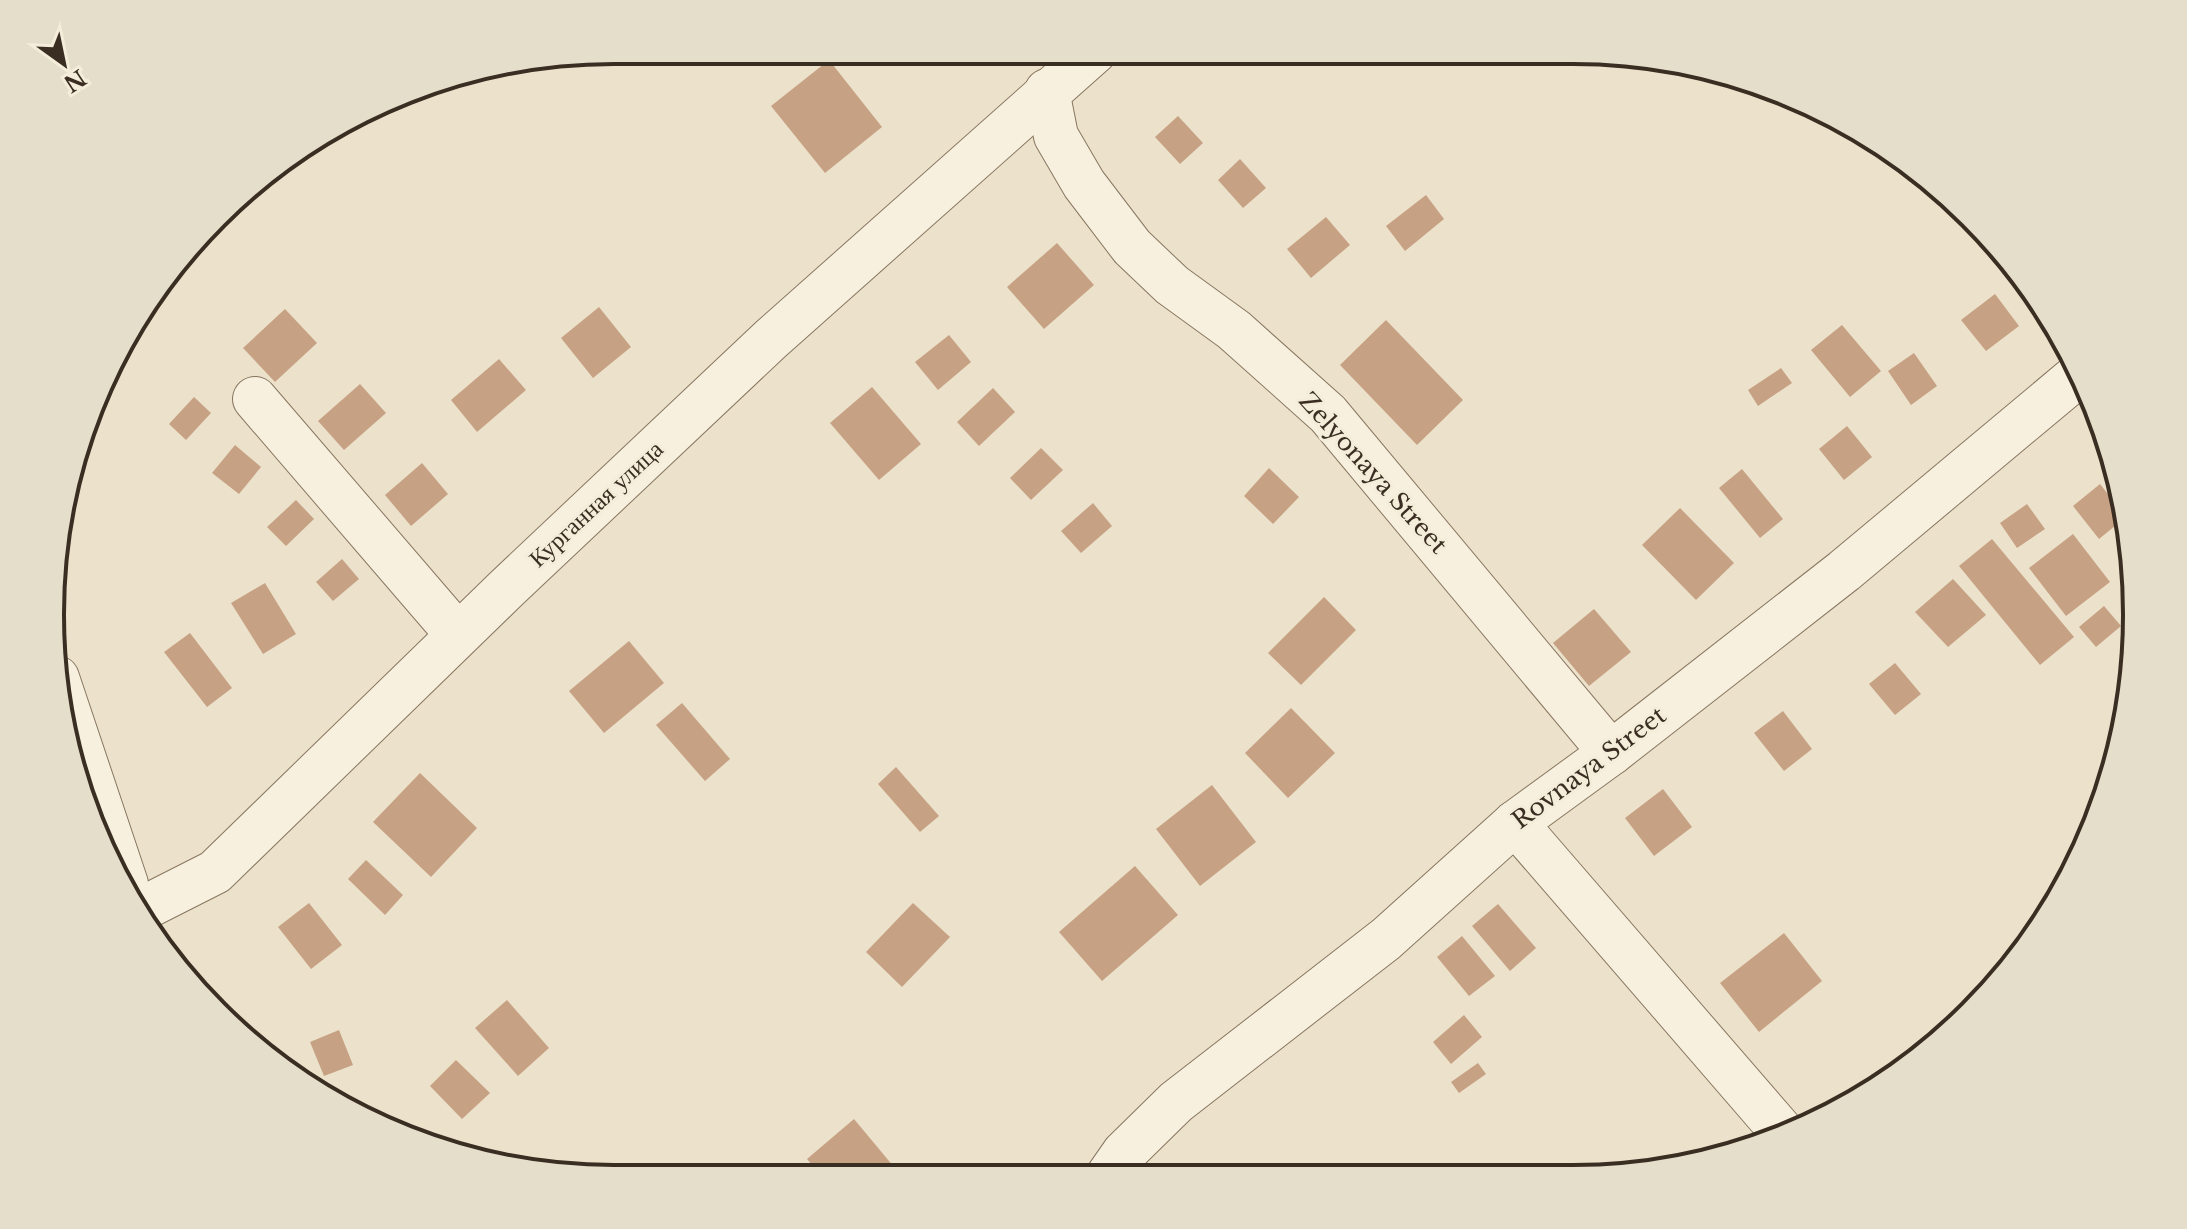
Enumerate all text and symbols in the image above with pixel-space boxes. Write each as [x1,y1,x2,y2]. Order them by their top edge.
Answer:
north arrow [24,24,104,104]
text: N [58,63,91,97]
street label: Zelyonaya Street [1293,386,1453,559]
street label: Курганная улица [523,434,669,573]
street label: Rovnaya Street [1506,700,1671,835]

